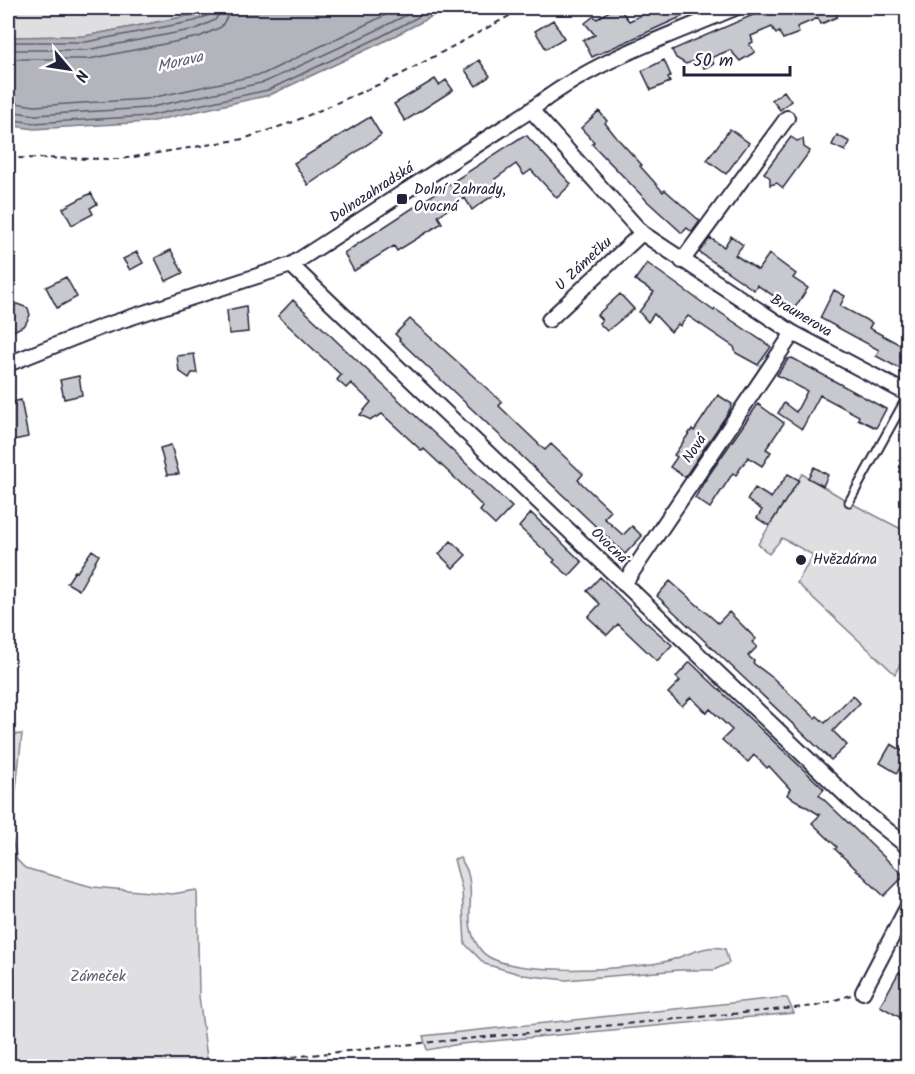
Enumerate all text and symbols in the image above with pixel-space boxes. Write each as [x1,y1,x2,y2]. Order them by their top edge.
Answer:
north arrow [39,39,99,99]
scale bar [684,39,790,77]
water label: Morava [154,44,207,79]
text: 50 m [693,47,733,76]
text: N [67,65,94,86]
street label: Dolnozahradská [325,156,421,229]
place label: Dolní Zahrady, Ovocná [414,178,506,219]
marker: Dolní Zahrady, Ovocná [395,192,409,206]
street label: U Zámečku [550,231,618,297]
street label: Braunerova [765,288,837,344]
street label: Nová [677,428,715,468]
street label: Ovocná [585,522,635,571]
place label: Hvězdárna [813,548,877,572]
marker: Hvězdárna [794,553,808,567]
park label: Zámeček [70,965,127,989]

